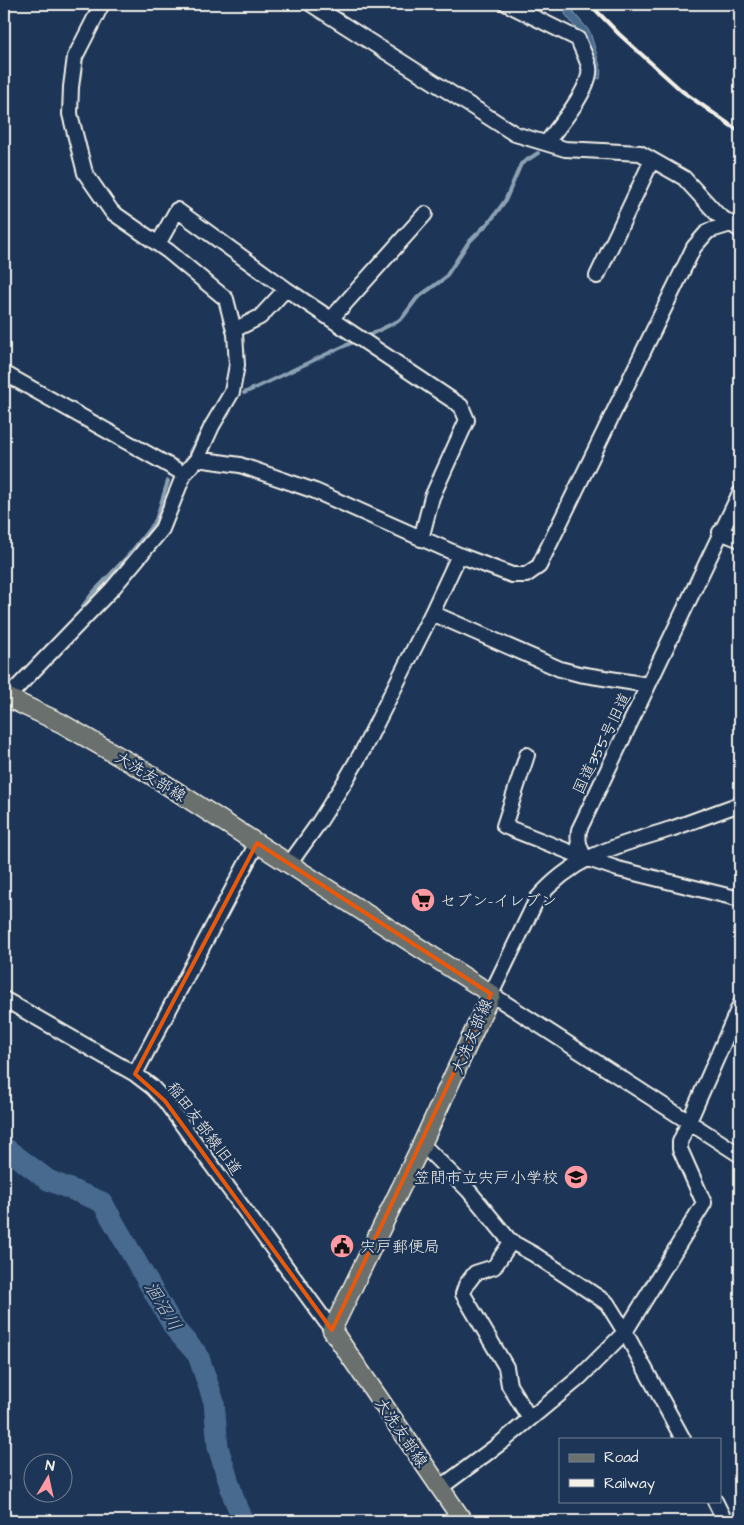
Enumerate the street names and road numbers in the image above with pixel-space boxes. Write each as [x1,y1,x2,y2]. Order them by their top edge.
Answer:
street label: 国道355号旧道 [568,689,636,798]
street label: 大洗友部線 [111,746,190,807]
street label: 大洗友部線 [446,995,498,1078]
street label: 稲田友部線旧道 [162,1077,247,1180]
street label: 大洗友部線 [370,1393,433,1472]

